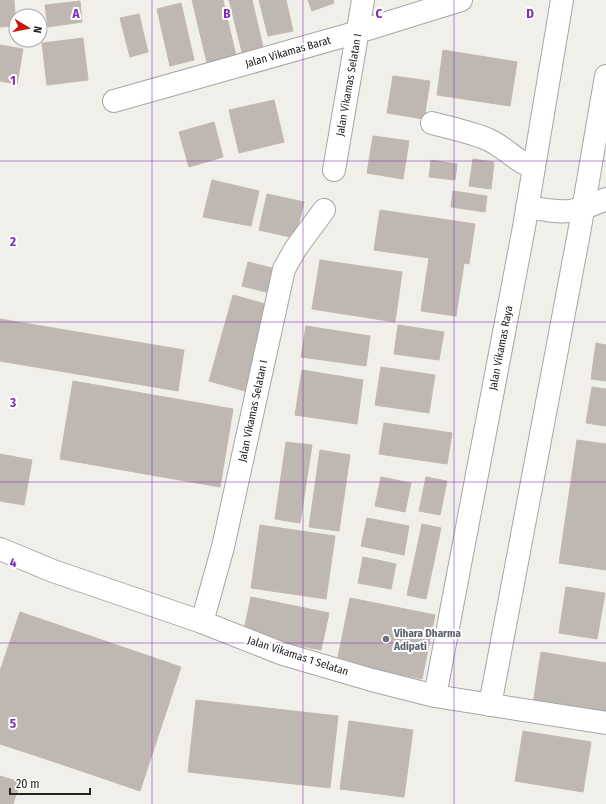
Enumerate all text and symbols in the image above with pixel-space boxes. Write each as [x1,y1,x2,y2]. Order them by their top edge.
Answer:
text: A [71,6,80,21]
text: B [223,6,231,21]
text: C [376,6,383,21]
text: D [526,6,534,21]
north arrow [8,8,48,48]
text: N [30,25,44,34]
street label: Jalan Vikamas Barat [244,33,333,70]
street label: Jalan Vikamas Selatan I [334,33,364,137]
text: 1 [10,73,16,88]
text: 2 [9,234,16,249]
street label: Jalan Vikamas Raya [486,305,516,391]
street label: Jalan Vikamas Selatan I [236,359,270,463]
text: 3 [9,395,16,410]
text: 4 [10,555,17,570]
place label: Vihara Dharma Adipati [393,627,462,653]
street label: Jalan Vikamas 1 Selatan [246,634,350,678]
marker: Vihara Dharma Adipati [381,634,391,644]
text: 5 [10,716,16,731]
scale bar [10,770,90,796]
text: 20 m [16,777,40,791]

